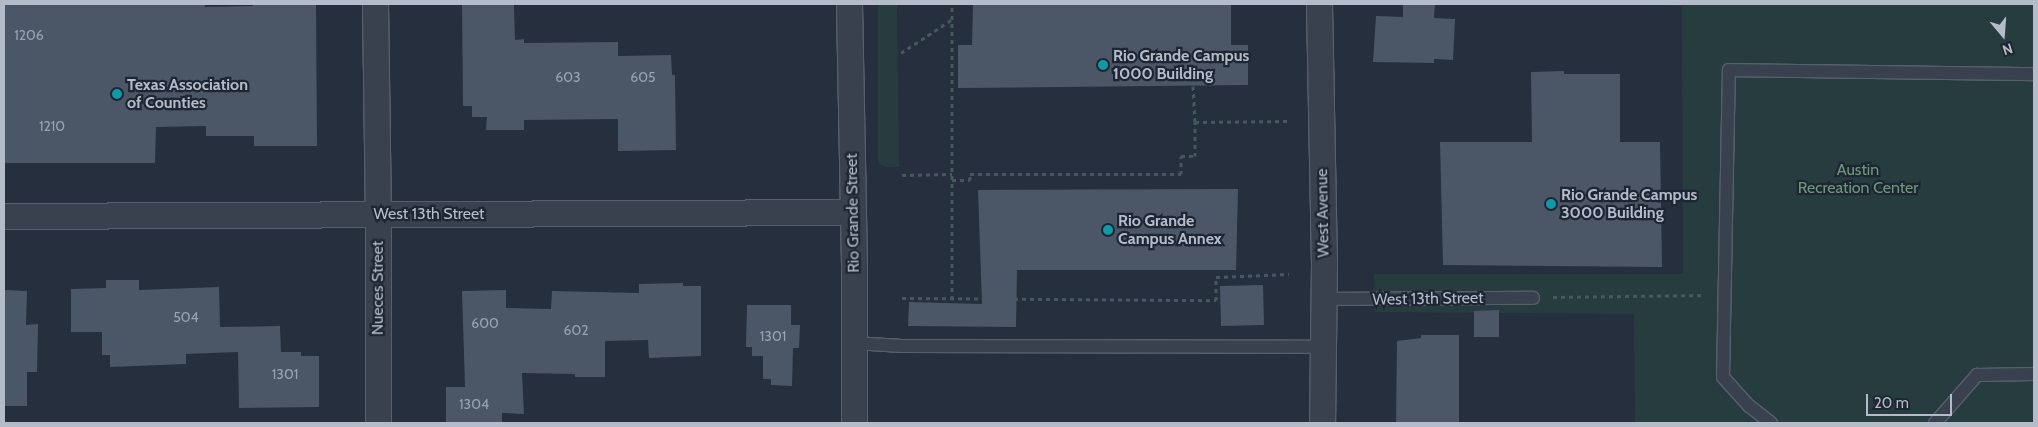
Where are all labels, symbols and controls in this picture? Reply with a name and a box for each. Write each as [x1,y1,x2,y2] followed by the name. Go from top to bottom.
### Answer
[1978,10,2028,60] north arrow
[14,27,44,43] house number: 1206
[2000,39,2015,59] text: N
[1113,46,1249,84] place label: Rio Grande Campus 1000 Building
[1097,59,1109,71] marker: Rio Grande Campus 1000 Building
[555,69,581,85] house number: 603
[630,69,656,85] house number: 605
[127,75,248,113] place label: Texas Association of Counties
[111,88,123,100] marker: Texas Association of Counties
[39,118,65,134] house number: 1210
[842,153,864,273] street label: Rio Grande Street
[1798,160,1918,198] park label: Austin Recreation Center
[1313,168,1333,258] street label: West Avenue
[1561,185,1697,223] place label: Rio Grande Campus 3000 Building
[1545,198,1557,210] marker: Rio Grande Campus 3000 Building
[374,204,484,224] street label: West 13th Street
[1118,211,1222,249] place label: Rio Grande Campus Annex
[1102,224,1114,236] marker: Rio Grande Campus Annex
[368,241,388,335] street label: Nueces Street
[1372,288,1484,310] street label: West 13th Street
[173,309,199,325] house number: 504
[471,315,499,331] house number: 600
[563,322,589,338] house number: 602
[760,328,786,344] house number: 1301
[272,366,298,382] house number: 1301
[1868,384,1954,416] scale bar
[1874,394,1909,412] text: 20 m
[459,396,489,412] house number: 1304

